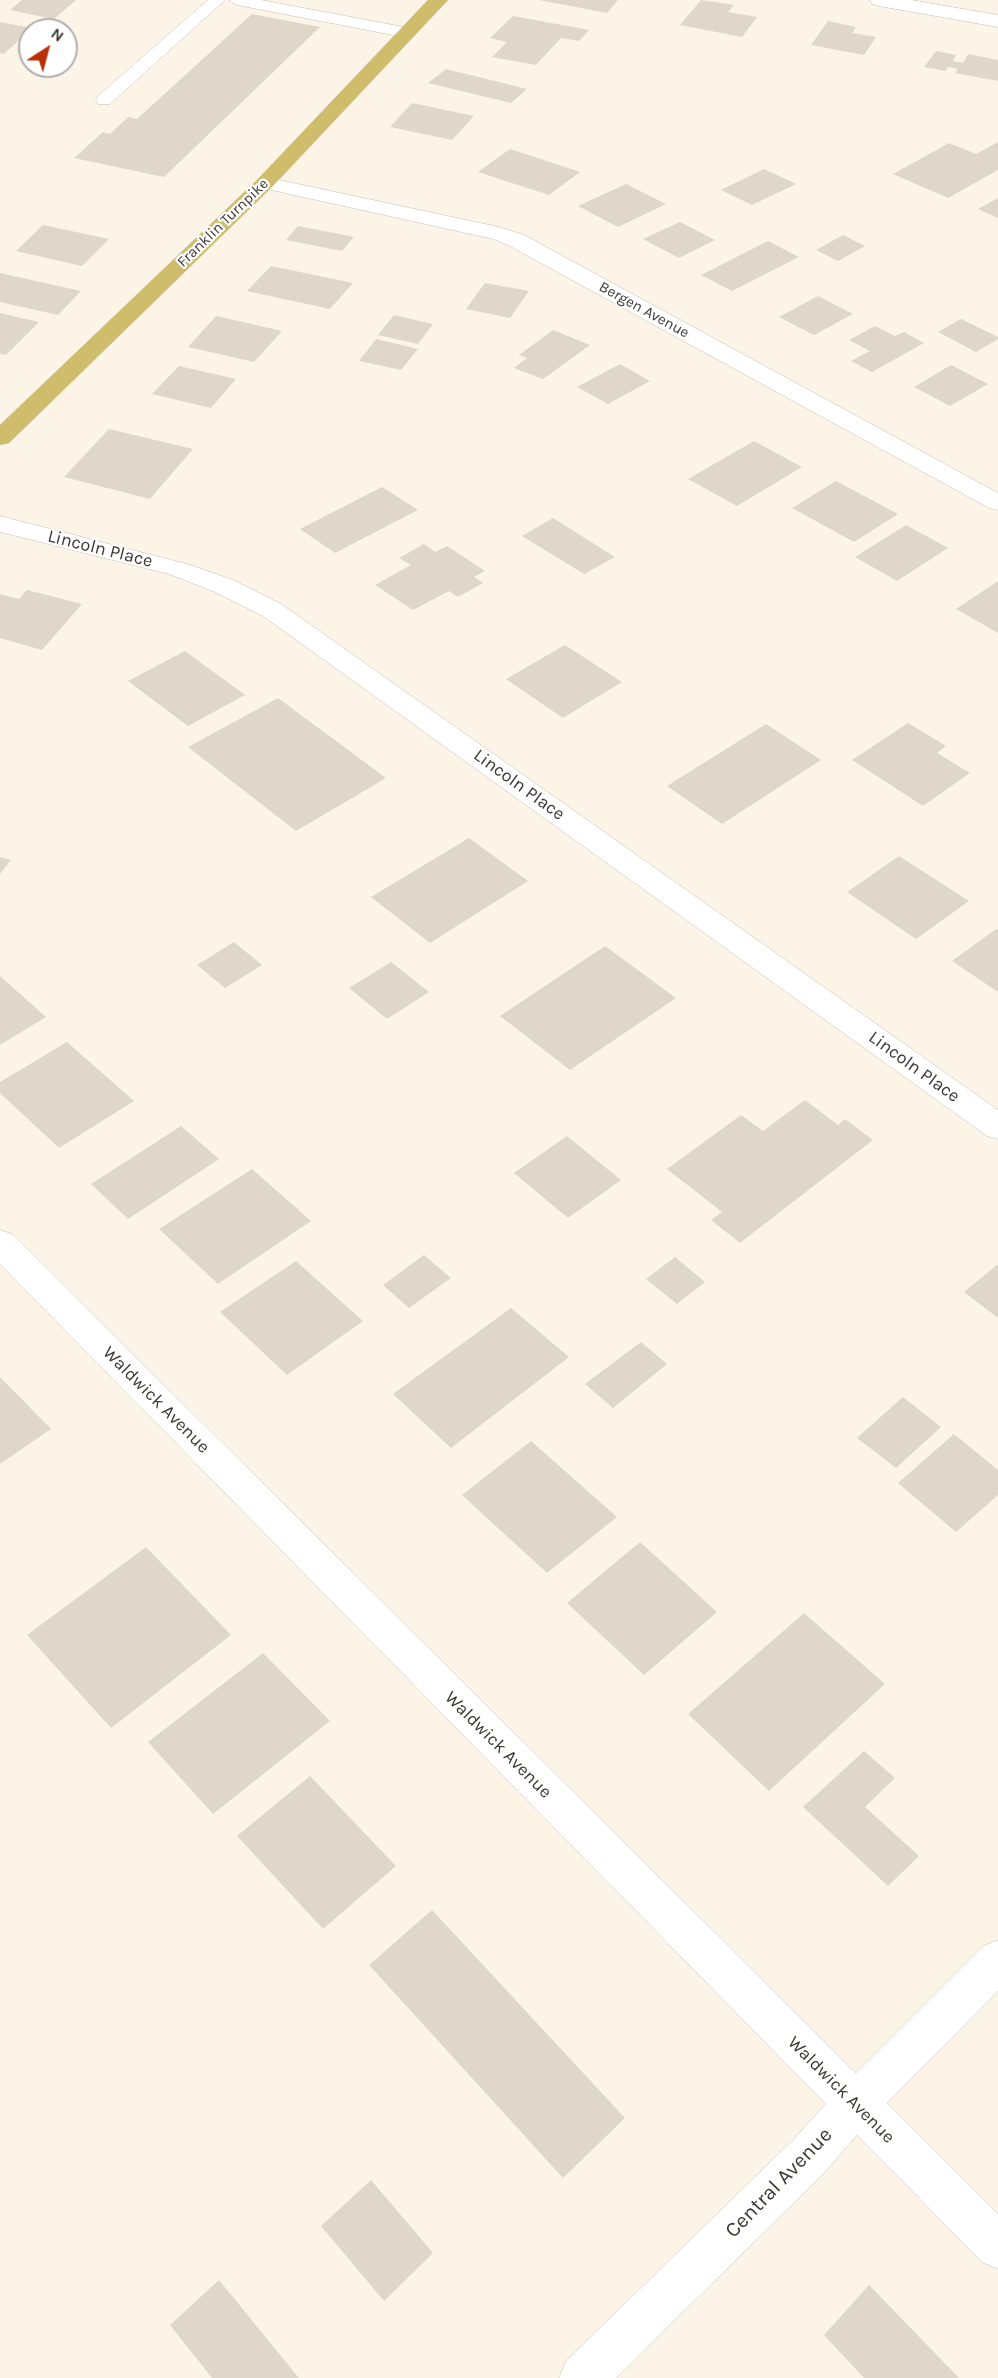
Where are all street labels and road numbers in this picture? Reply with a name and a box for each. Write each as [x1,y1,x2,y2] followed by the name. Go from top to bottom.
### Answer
[174,175,272,271] street label: Franklin Turnpike
[596,278,692,342] street label: Bergen Avenue
[45,526,155,572] street label: Lincoln Place
[469,745,569,825] street label: Lincoln Place
[864,1027,964,1107] street label: Lincoln Place
[98,1342,214,1458] street label: Waldwick Avenue
[440,1687,556,1803] street label: Waldwick Avenue
[783,2032,899,2148] street label: Waldwick Avenue
[720,2123,838,2243] street label: Central Avenue

